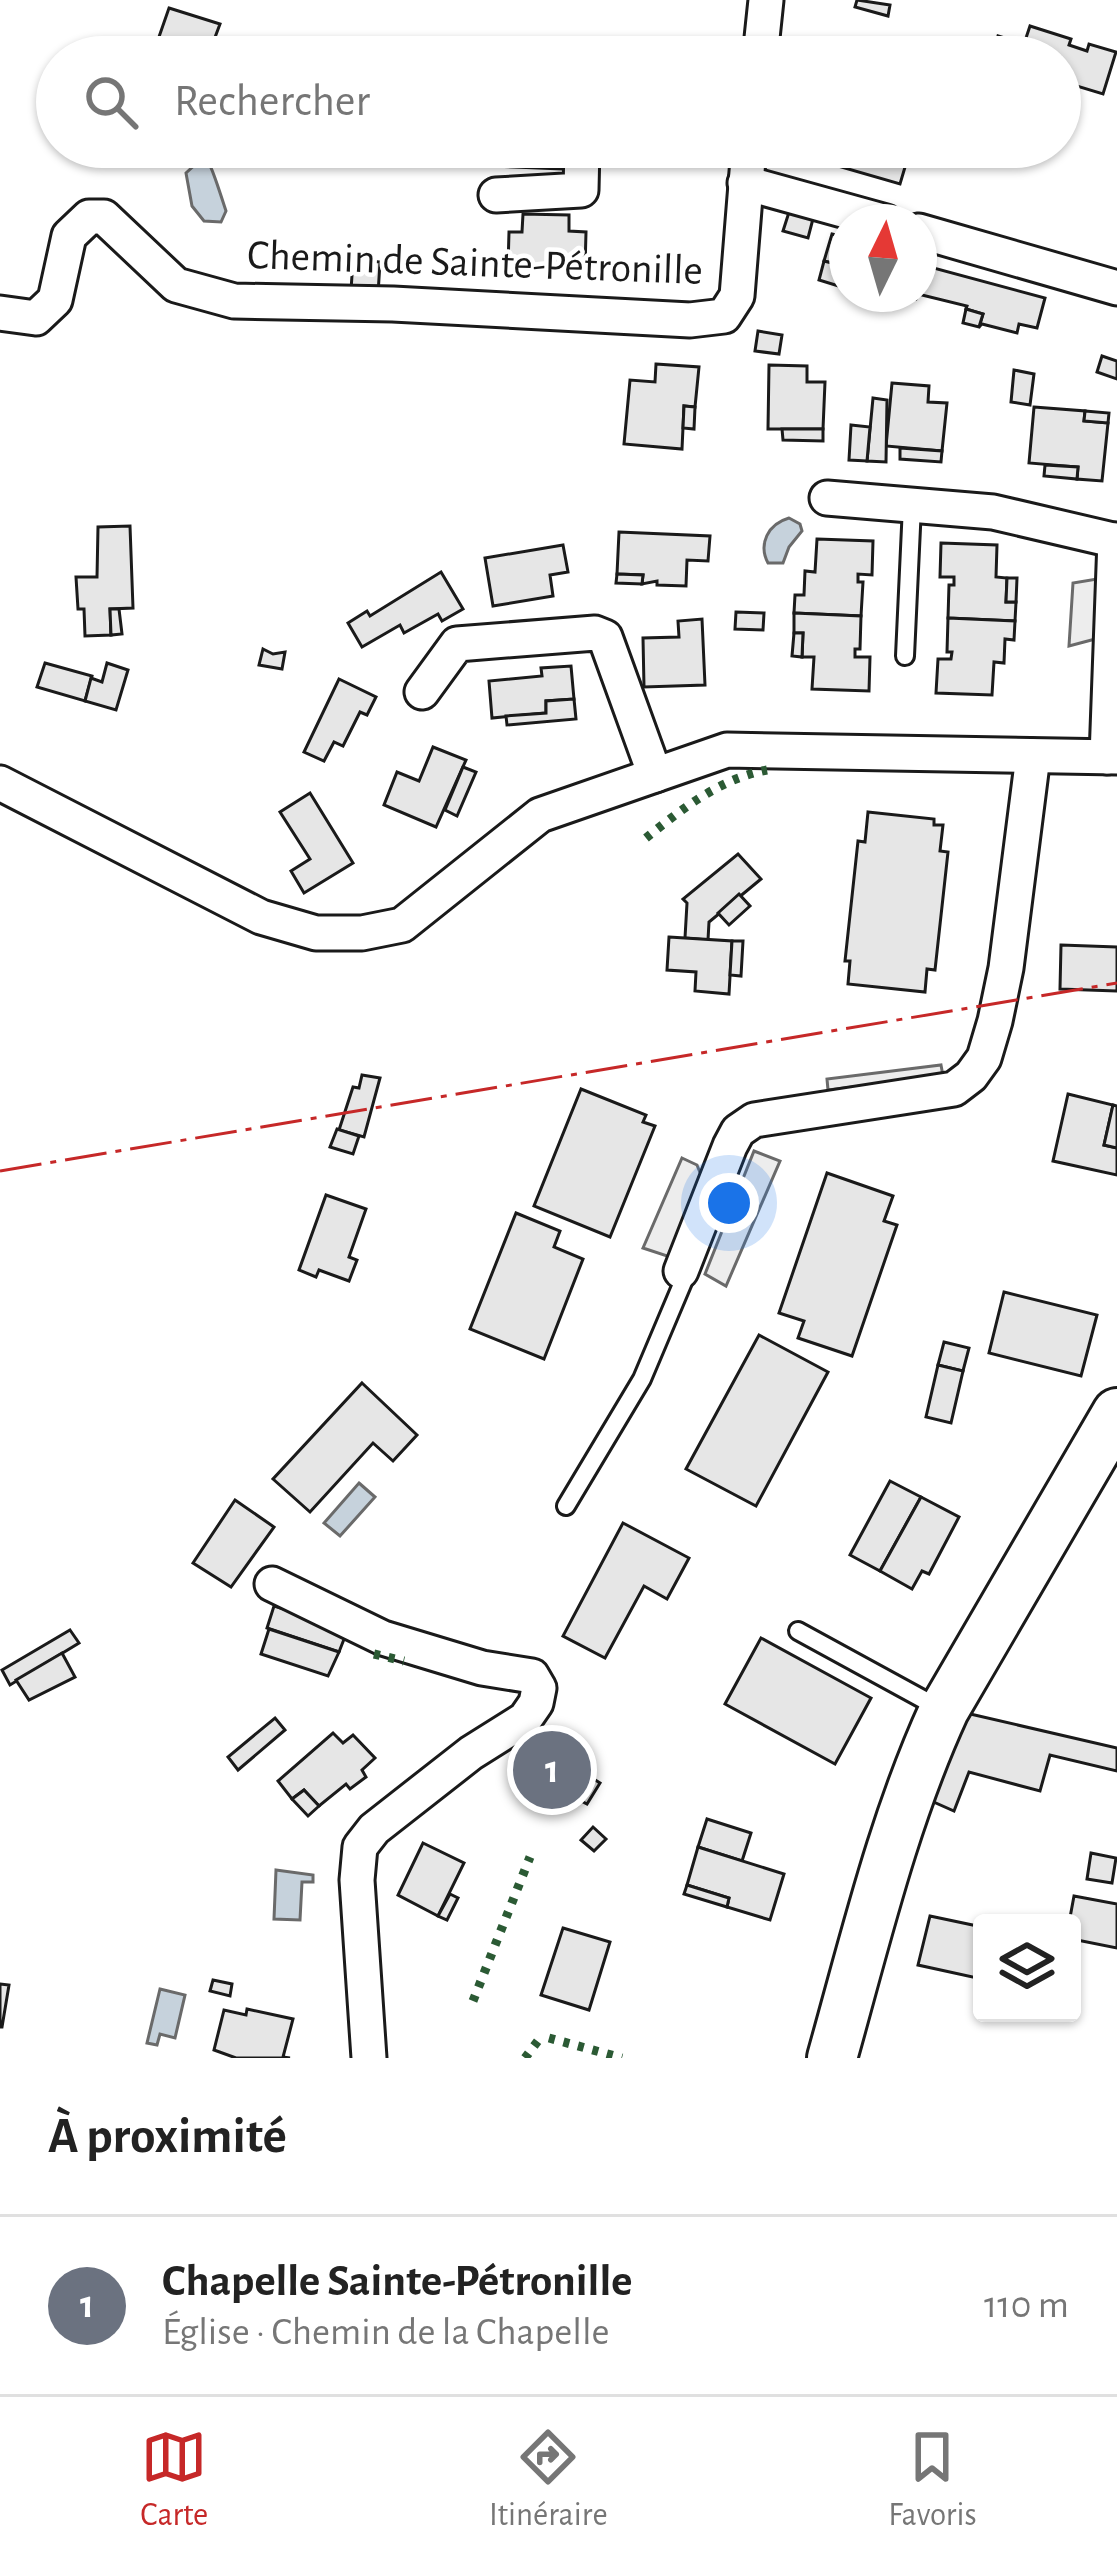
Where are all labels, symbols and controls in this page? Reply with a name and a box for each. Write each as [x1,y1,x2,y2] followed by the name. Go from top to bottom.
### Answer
[36,36,1081,168] search box
[78,69,144,135] icon: search
[174,79,370,124] text: Rechercher
[829,204,937,312] north arrow
[246,234,704,292] street label: Chemin de Sainte-Pétronille
[699,1173,759,1233] your location
[513,1725,591,1815] pin: 1
[973,1914,1081,2022] map controls
[973,1914,1081,2022] button: layers
[48,2111,287,2162] text: À proximité
[162,2259,633,2304] text: Chapelle Sainte-Pétronille
[80,2286,94,2325] text: 1
[984,2286,1069,2325] text: 110 m
[162,2313,610,2352] text: Église · Chemin de la Chapelle
[140,2424,208,2536] tab: Carte
[489,2424,608,2536] tab: Itinéraire
[888,2424,977,2536] tab: Favoris

